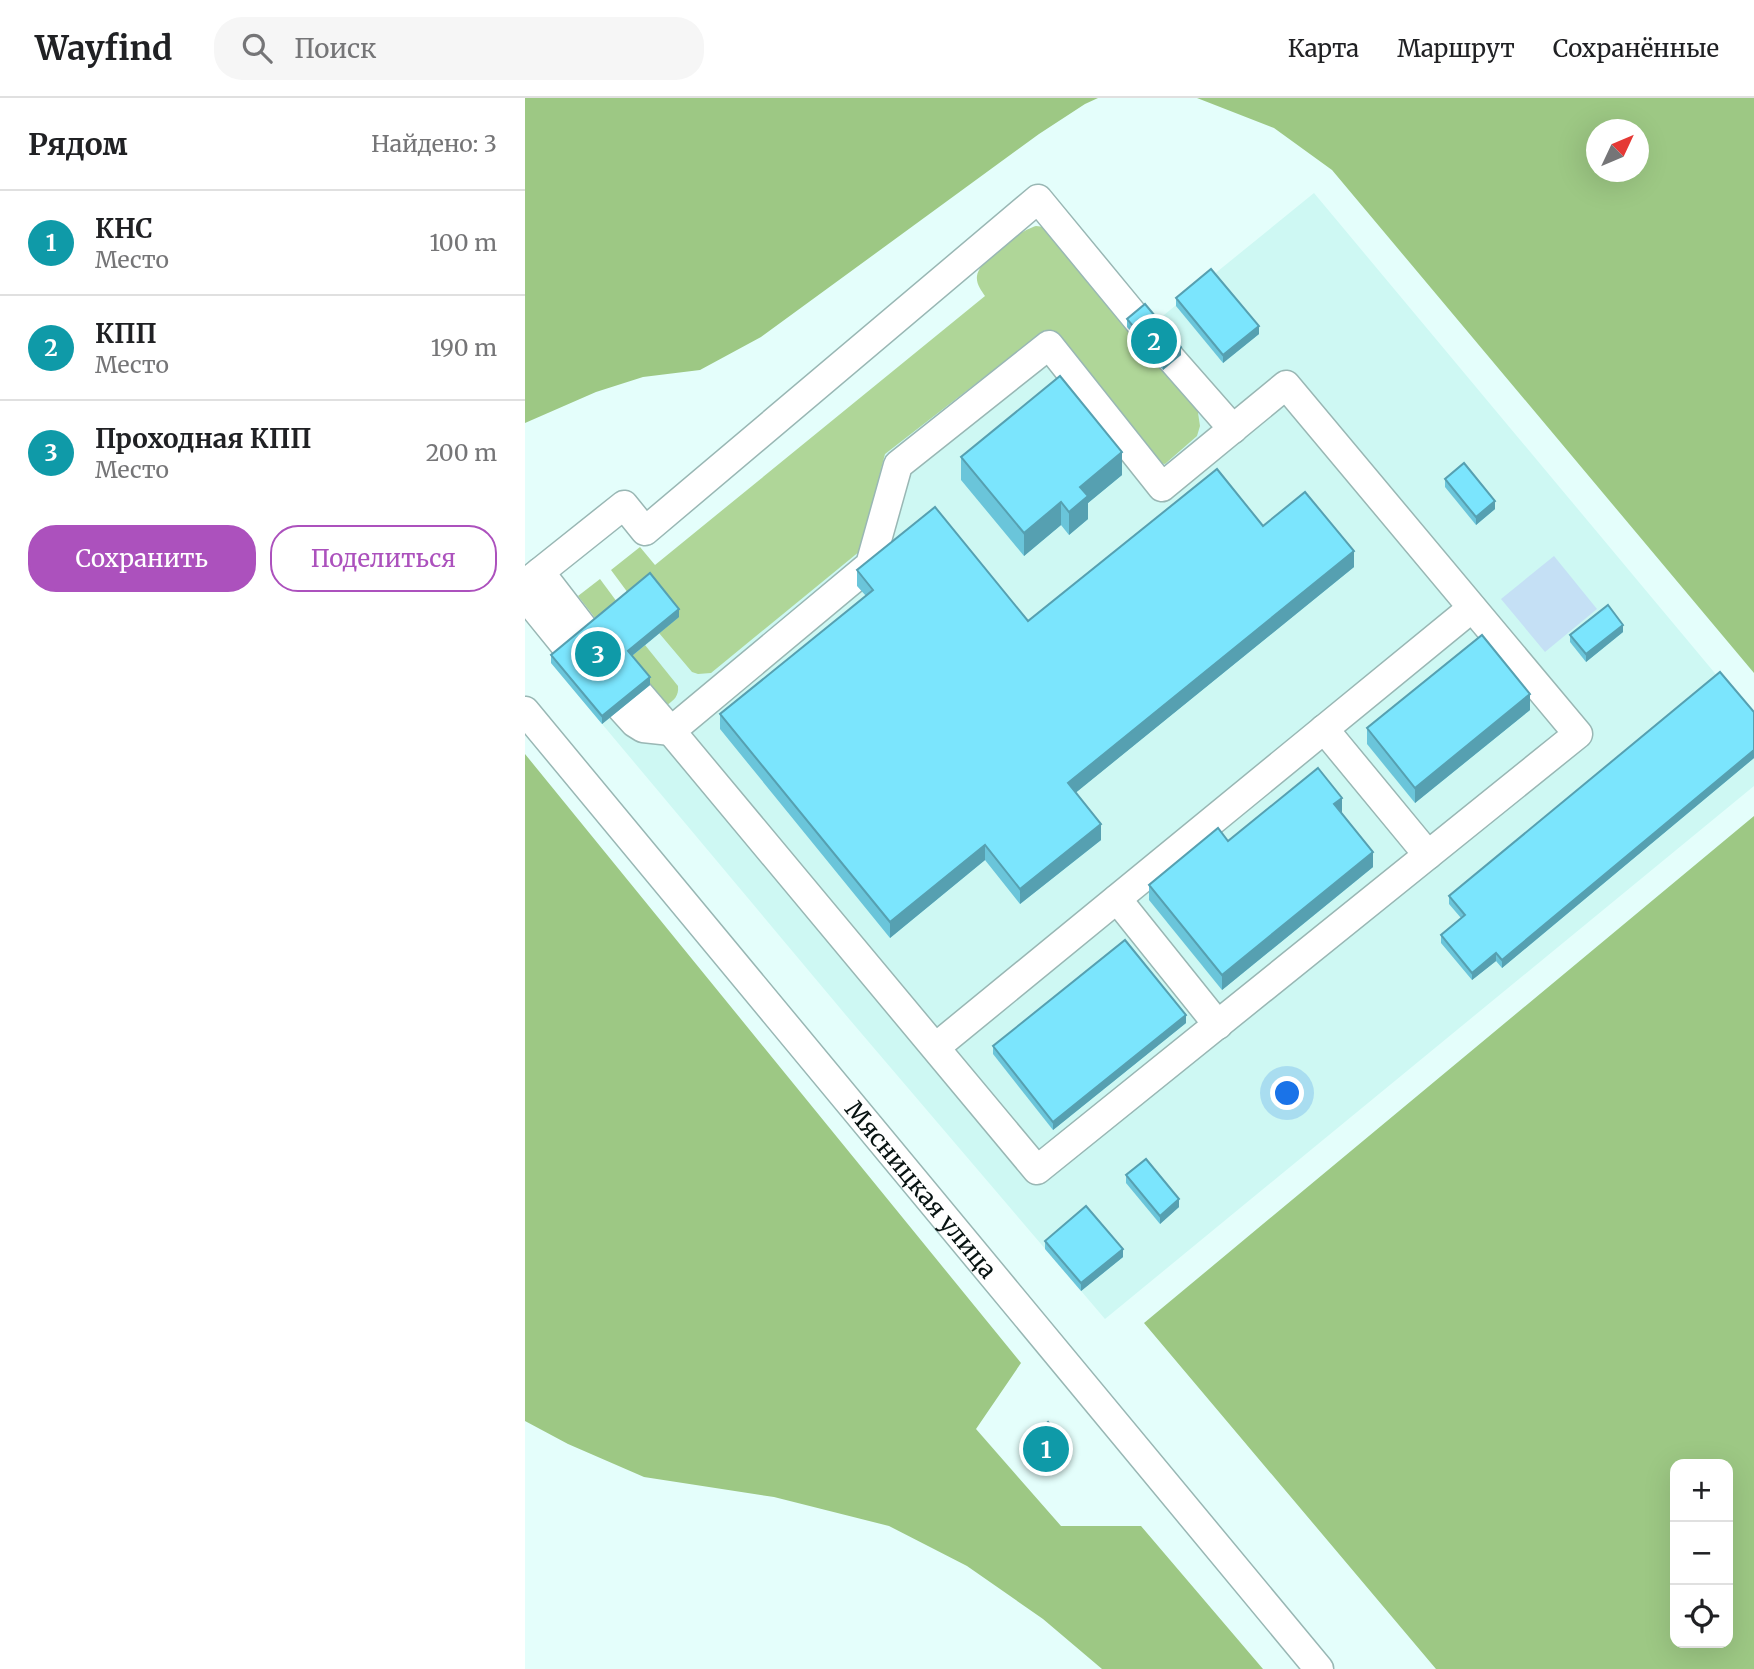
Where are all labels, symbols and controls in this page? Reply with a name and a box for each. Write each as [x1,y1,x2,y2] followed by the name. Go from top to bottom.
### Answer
[214,17,704,80] search box
[35,28,172,69] text: Wayfind
[238,29,276,67] icon: search
[294,32,377,65] text: Поиск
[1288,33,1359,64] text: Карта
[1397,33,1515,64] text: Маршрут
[1553,33,1719,64] text: Сохранённые
[1586,119,1649,182] north arrow
[28,125,128,163] text: Рядом
[371,129,497,158] text: Найдено: 3
[95,212,153,245] text: КНС
[46,228,56,257] text: 1
[429,228,497,257] text: 100 m
[95,245,169,274] text: Место
[1131,315,1177,367] pin: 2
[95,317,157,350] text: КПП
[44,333,58,362] text: 2
[431,333,497,362] text: 190 m
[95,350,169,379] text: Место
[95,422,312,455] text: Проходная КПП
[44,438,58,467] text: 3
[426,438,497,467] text: 200 m
[95,455,169,484] text: Место
[28,525,256,592] button: Сохранить
[270,525,497,592] button: Поделиться
[575,628,621,680] pin: 3
[1270,1076,1304,1110] your location
[839,1094,1004,1284] street label: Мясницкая улица
[1023,1423,1069,1475] pin: 1
[1670,1459,1733,1648] map controls
[1670,1459,1733,1522] button: +
[1670,1522,1733,1585] button: −
[1670,1585,1733,1648] button: locate

